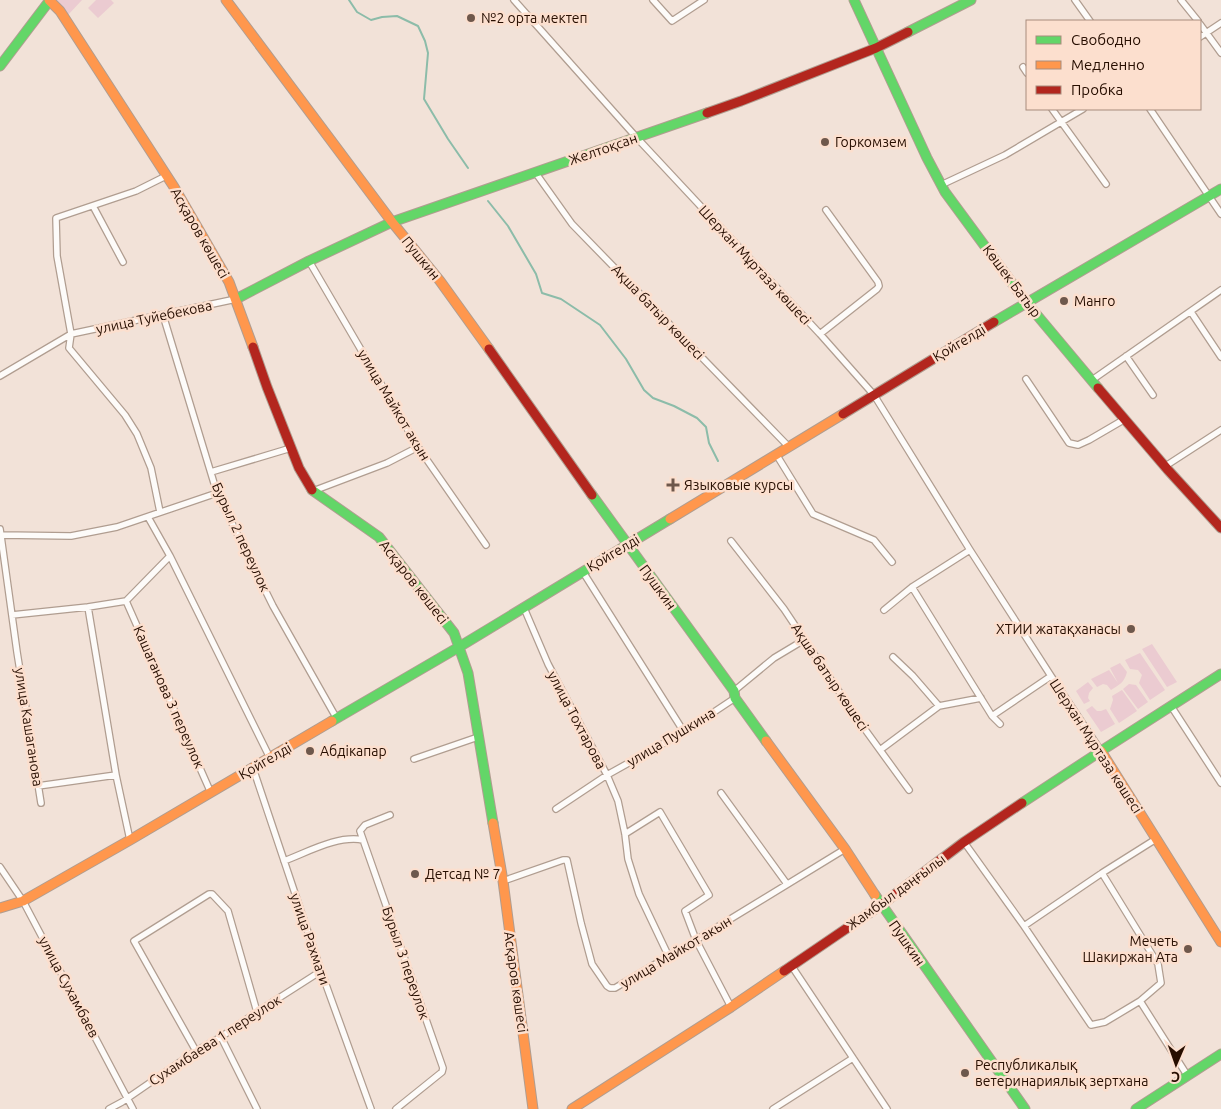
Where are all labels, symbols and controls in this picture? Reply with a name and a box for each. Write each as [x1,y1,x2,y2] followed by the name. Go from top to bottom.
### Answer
[481,10,588,26] place label: №2 орта мектеп
[465,12,477,24] marker: №2 орта мектеп
[1026,20,1201,110] legend
[1071,31,1141,48] text: Свободно
[1071,56,1145,73] text: Медленно
[1071,81,1123,98] text: Пробка
[567,130,639,168] street label: Желтоқсан
[835,134,907,150] place label: Горкомзем
[819,136,831,148] marker: Горкомзем
[168,185,232,281] street label: Асқаров көшесі
[696,202,814,328] street label: Шерхан Мұртаза көшесі
[399,233,443,283] street label: Пушкин
[980,242,1044,320] street label: Көшек Батыр
[609,261,707,363] street label: Ақша батыр көшесі
[1074,293,1115,309] place label: Манго
[1058,295,1070,307] marker: Манго
[95,297,213,337] street label: улица Туйебекова
[930,321,988,365] street label: Қойгелді
[355,347,433,463] street label: улица Майкот акын
[684,477,793,493] place label: Языковые курсы
[666,478,680,492] marker: Языковые курсы
[209,480,273,594] street label: Бурыл 2 переулок
[584,531,642,575] street label: Қойгелді
[376,537,452,627] street label: Асқаров көшесі
[636,561,680,613] street label: Пушкин
[788,620,872,734] street label: Ақша батыр көшесі
[996,621,1121,637] place label: ХТИИ жатақханасы
[130,623,208,771] street label: Кашаганова 3 переулок
[1125,623,1137,635] marker: ХТИИ жатақханасы
[12,667,46,787] street label: улица Кашаганова
[544,668,610,772] street label: улица Тохтарова
[1047,676,1145,816] street label: Шерхан Мұртаза көшесі
[624,704,718,770] street label: улица Пушкина
[236,739,294,783] street label: Қойгелді
[320,743,387,759] place label: Абдiкапар
[304,745,316,757] marker: Абдiкапар
[844,851,948,933] street label: Жамбыл даңғылы
[425,866,500,882] place label: Детсад № 7
[409,868,421,880] marker: Детсад № 7
[287,891,333,987] street label: улица Рахмати
[379,904,433,1022] street label: Бурыл 3 переулок
[618,913,734,991] street label: улица Майкот акын
[886,917,928,969] street label: Пушкин
[501,930,531,1034] street label: Асқаров көшесі
[1083,933,1178,965] place label: Мечеть Шакиржан Ата
[36,934,102,1040] street label: улица Сухамбаев
[1182,943,1194,955] marker: Мечеть Шакиржан Ата
[146,991,284,1089] street label: Сухамбаева 1 переулок
[1151,1039,1201,1089] north arrow
[975,1057,1148,1089] place label: Республикалық ветеринариялық зертхана
[959,1067,971,1079] marker: Республикалық ветеринариялық зертхана
[1171,1069,1180,1085] text: С

